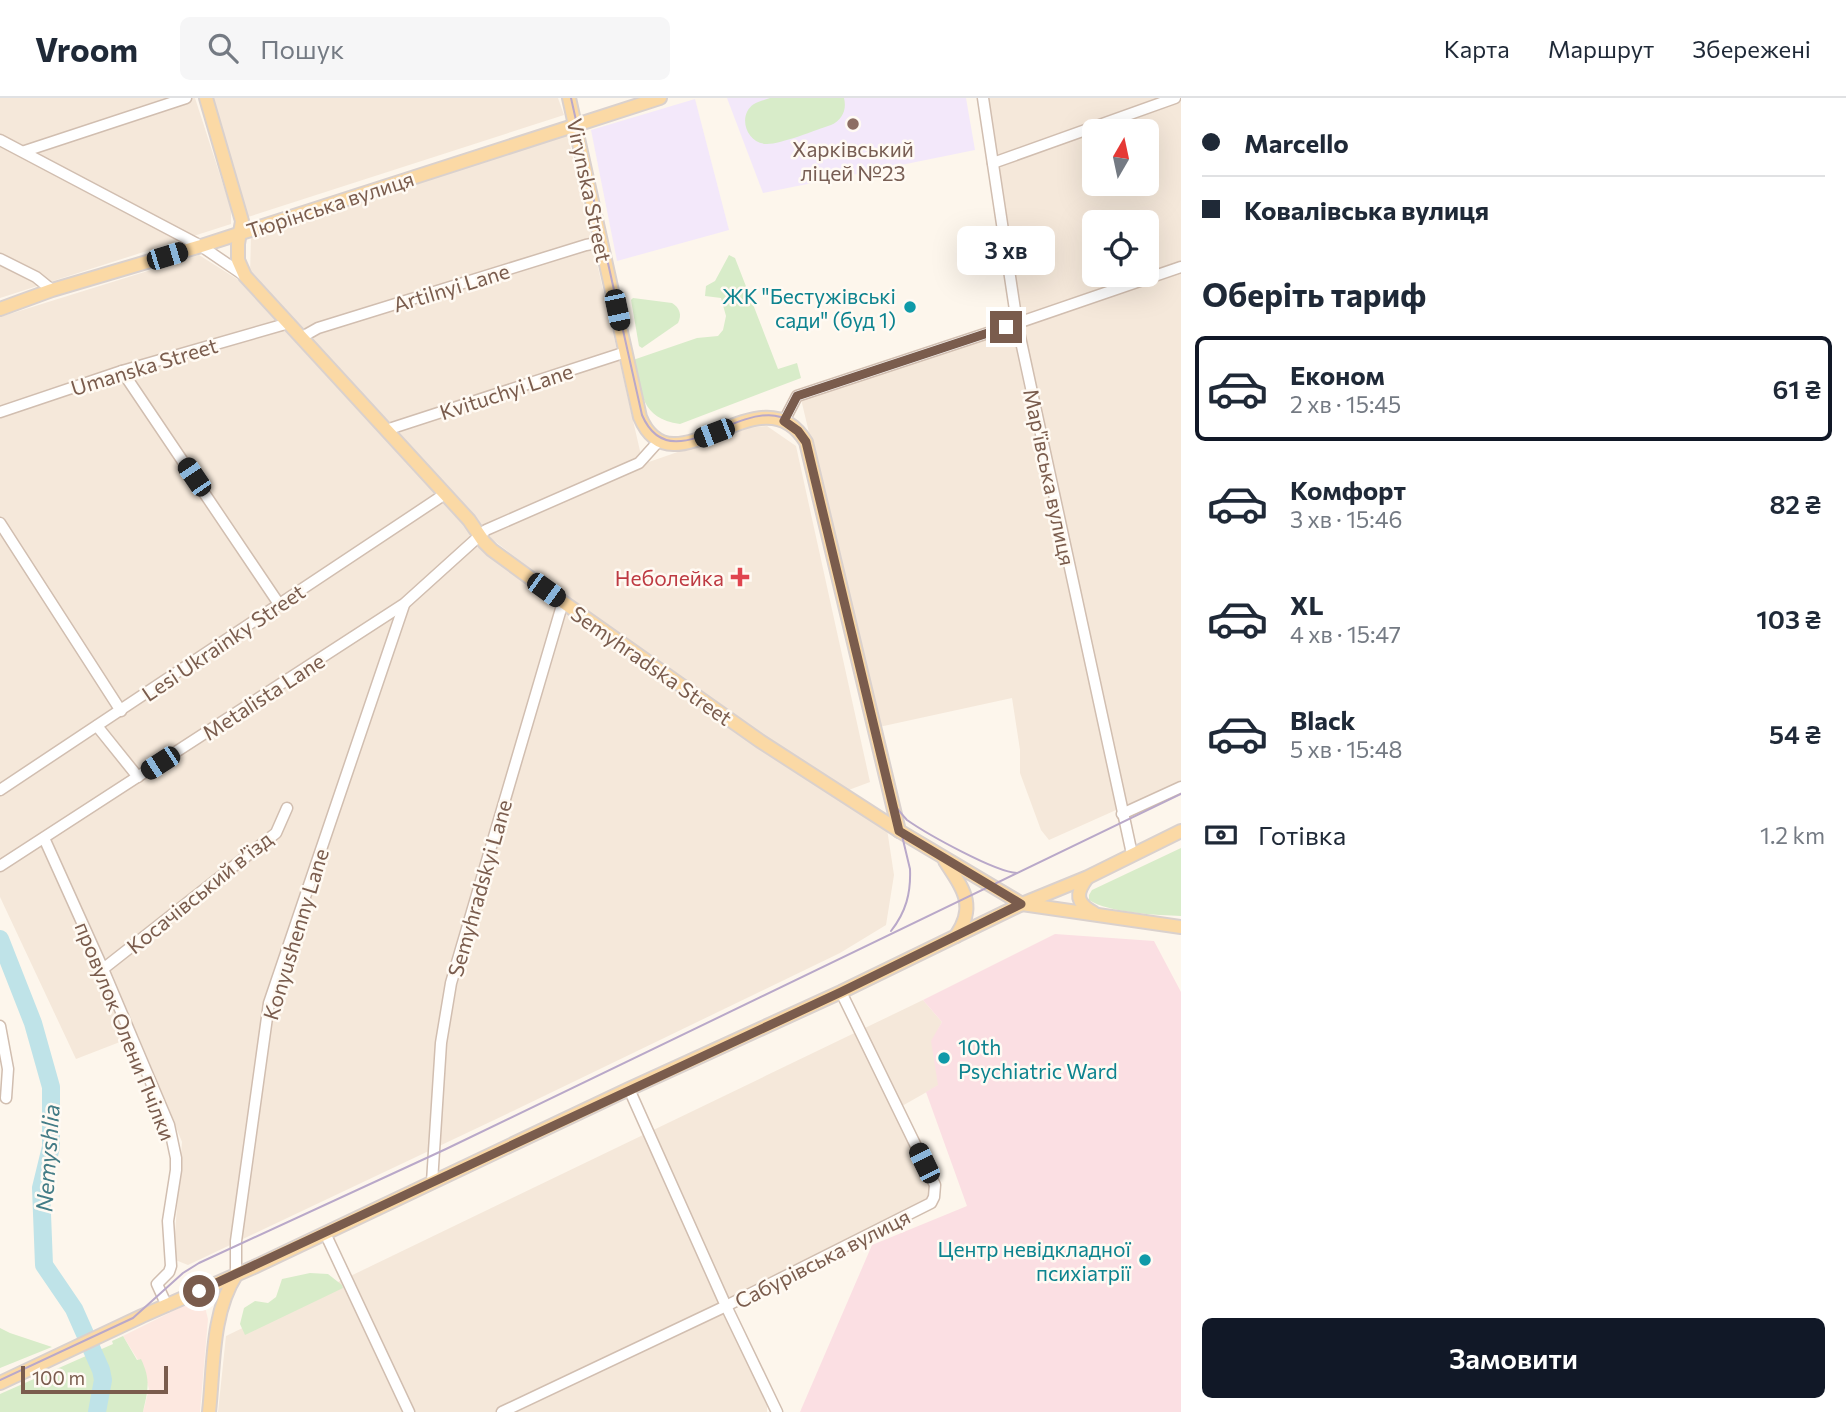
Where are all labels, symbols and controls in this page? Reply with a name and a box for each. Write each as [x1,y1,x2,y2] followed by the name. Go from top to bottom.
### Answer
[180,17,670,80] search box
[35,28,138,69] text: Vroom
[204,29,242,67] icon: search
[260,33,344,64] text: Пошук
[1444,34,1510,63] text: Карта
[1548,34,1654,63] text: Маршрут
[1692,34,1811,63] text: Збережені
[563,116,617,264] street label: Virynska Street
[845,116,861,132] marker: Харківський ліцей №23
[1082,119,1158,196] north arrow
[1082,119,1159,287] map controls
[1244,127,1349,158] text: Marcello
[792,136,914,185] place label: Харківський ліцей №23
[243,165,417,243] street label: Тюрінська вулиця
[1244,194,1489,225] text: Ковалівська вулиця
[1082,210,1159,287] button: locate
[957,226,1055,274] callout: 3 хв
[985,236,1027,264] text: 3 хв
[144,240,191,272] car
[390,257,512,317] street label: Artilnyi Lane
[1202,274,1426,314] text: Оберіть тариф
[722,283,896,332] place label: ЖК "Бестужівські сади" (буд 1)
[603,287,632,333] car
[902,299,918,315] marker: ЖК "Бестужівські сади" (буд 1)
[990,311,1022,343] route end
[68,332,220,400] street label: Umanska Street
[1206,357,1269,420] icon: car
[436,358,576,424] street label: Kvituchyi Lane
[1290,359,1385,390] text: Економ
[1772,373,1821,404] text: 61 ₴
[1019,386,1081,568] street label: Мар'ївська вулиця
[1290,390,1401,418] text: 2 хв · 15:45
[691,416,738,450] car
[174,454,215,500] car
[1206,472,1269,535] icon: car
[1290,474,1406,505] text: Комфорт
[1769,488,1821,519] text: 82 ₴
[1290,505,1402,533] text: 3 хв · 15:46
[615,565,724,590] place label: Неболейка
[730,567,750,587] marker: Неболейка
[523,569,570,611] car
[137,578,309,706] street label: Lesi Ukrainky Street
[1206,587,1269,650] icon: car
[1290,589,1324,620] text: XL
[567,600,737,730] street label: Semyhradska Street
[1756,603,1821,634] text: 103 ₴
[1290,620,1401,648] text: 4 хв · 15:47
[197,647,329,745] street label: Metalista Lane
[1206,702,1269,765] icon: car
[1290,704,1356,735] text: Black
[1769,718,1821,749] text: 54 ₴
[1290,735,1403,763] text: 5 хв · 15:48
[137,743,184,783] car
[442,797,516,979] street label: Semyhradskyi Lane
[1202,816,1240,854] icon: cash
[1258,819,1346,850] text: Готівка
[1760,821,1825,849] text: 1.2 km
[121,826,277,958] street label: Косачівський в’їзд
[257,845,333,1023] street label: Konyushenny Lane
[71,918,181,1144] street label: провулок Олени Пчілки
[958,1034,1118,1083] place label: 10th Psychiatric Ward
[936,1050,952,1066] marker: 10th Psychiatric Ward
[29,1103,65,1213] water label: Nemyshlia
[906,1140,943,1186] car
[730,1203,914,1313] street label: Сабурівська вулиця
[937,1236,1132,1285] place label: Центр невідкладної психіатрії
[1137,1252,1153,1268] marker: Центр невідкладної психіатрії
[183,1275,215,1307] route start
[1202,1318,1825,1398] button: Замовити
[21,1363,168,1395] scale bar
[32,1366,85,1389] text: 100 m

